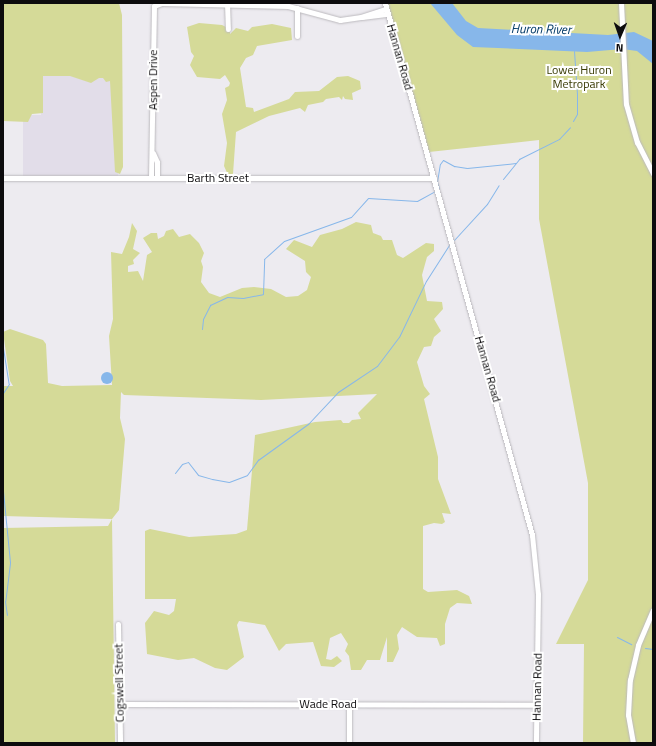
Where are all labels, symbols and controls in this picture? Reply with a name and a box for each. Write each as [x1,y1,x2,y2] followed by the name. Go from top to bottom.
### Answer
[600,16,640,56] north arrow
[511,21,571,37] water label: Huron River
[384,22,416,92] street label: Hannan Road
[615,40,624,56] text: N
[146,50,160,110] street label: Aspen Drive
[546,63,612,91] park label: Lower Huron Metropark
[187,171,249,185] street label: Barth Street
[472,334,504,404] street label: Hannan Road
[111,644,127,722] street label: Cogswell Street
[529,653,545,721] street label: Hannan Road
[299,697,357,711] street label: Wade Road

